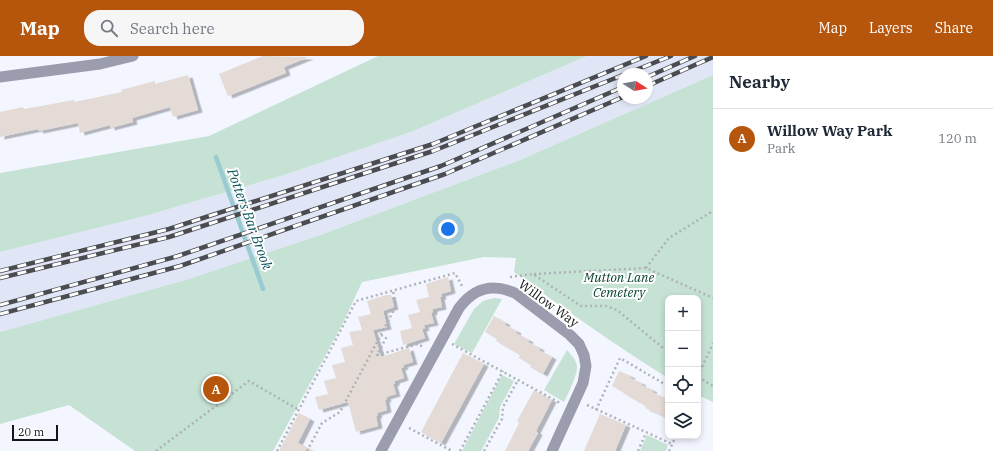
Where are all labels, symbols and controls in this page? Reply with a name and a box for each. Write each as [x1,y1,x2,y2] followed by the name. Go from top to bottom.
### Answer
[84,10,364,46] search box
[20,16,60,40] text: Map
[98,17,120,39] icon: search
[130,19,214,38] text: Search here
[819,19,847,37] text: Map
[869,19,913,37] text: Layers
[935,19,973,37] text: Share
[617,68,653,104] north arrow
[729,71,790,93] text: Nearby
[767,121,892,140] text: Willow Way Park
[737,130,747,147] text: A
[938,130,977,147] text: 120 m
[767,140,795,157] text: Park
[223,165,277,273] water label: Potters Bar Brook
[438,219,458,239] your location
[583,269,654,301] park label: Mutton Lane Cemetery
[515,276,582,331] street label: Willow Way
[665,295,701,439] map controls
[665,295,701,331] button: +
[665,331,701,367] button: −
[665,367,701,403] button: locate
[203,374,229,404] pin: A
[665,403,701,439] button: layers
[12,423,58,442] scale bar
[18,425,44,439] text: 20 m

